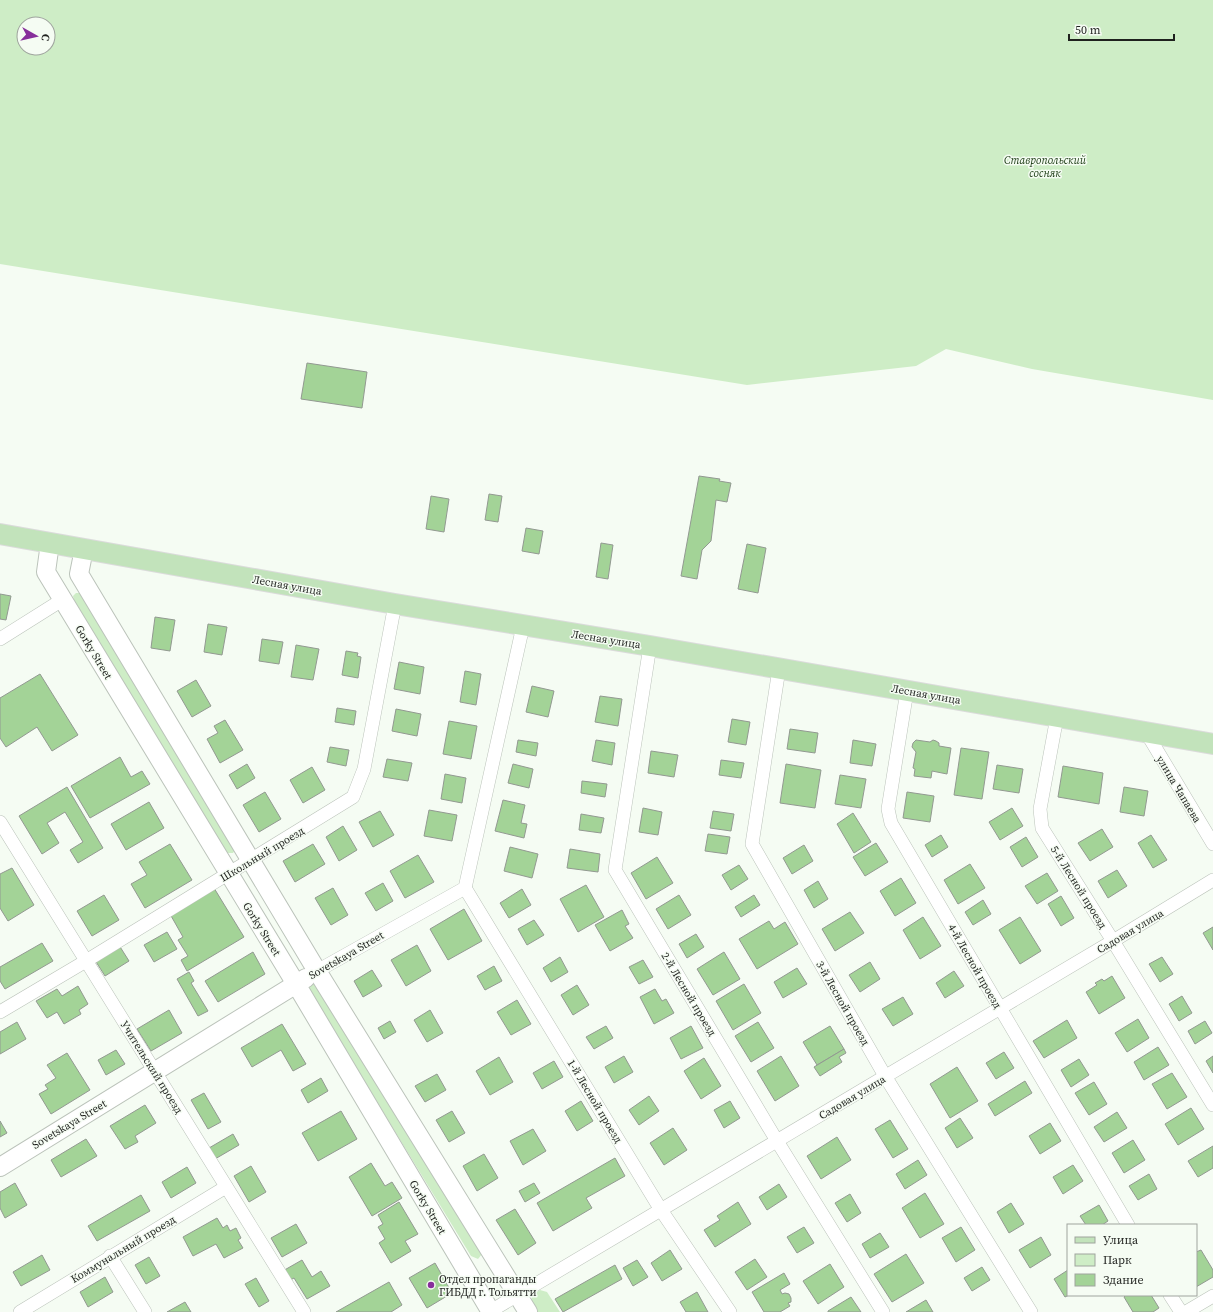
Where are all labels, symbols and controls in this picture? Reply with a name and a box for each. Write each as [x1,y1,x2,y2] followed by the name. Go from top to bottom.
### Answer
[16,16,56,56] north arrow
[1069,16,1174,42] scale bar
[1075,22,1101,38] text: 50 m
[37,33,53,42] text: С
[1004,153,1087,181] park label: Ставропольский сосняк
[251,572,323,599] street label: Лесная улица
[72,622,116,683] street label: Gorky Street
[570,627,642,652] street label: Лесная улица
[890,681,962,708] street label: Лесная улица
[1153,753,1205,826] street label: улица Чапаева
[217,823,307,886] street label: Школьный проезд
[1047,843,1110,932] street label: 5-й Лесной проезд
[239,900,284,959] street label: Gorky Street
[1094,905,1167,957] street label: Садовая улица
[944,921,1005,1011] street label: 4-й Лесной проезд
[306,928,387,983] street label: Sovetskaya Street
[658,950,720,1039] street label: 2-й Лесной проезд
[812,958,873,1048] street label: 3-й Лесной проезд
[117,1018,186,1117] street label: Учительский проезд
[564,1057,626,1146] street label: 1-й Лесной проезд
[816,1071,889,1123] street label: Садовая улица
[29,1096,110,1153] street label: Sovetskaya Street
[406,1177,450,1238] street label: Gorky Street
[68,1212,178,1287] street label: Коммунальный проезд
[1067,1224,1197,1296] legend
[1103,1232,1139,1248] text: Улица
[1103,1252,1132,1268] text: Парк
[439,1272,537,1300] place label: Отдел пропаганды ГИБДД г. Тольятти
[1103,1272,1144,1288] text: Здание
[426,1280,436,1290] marker: Отдел пропаганды ГИБДД г. Тольятти

